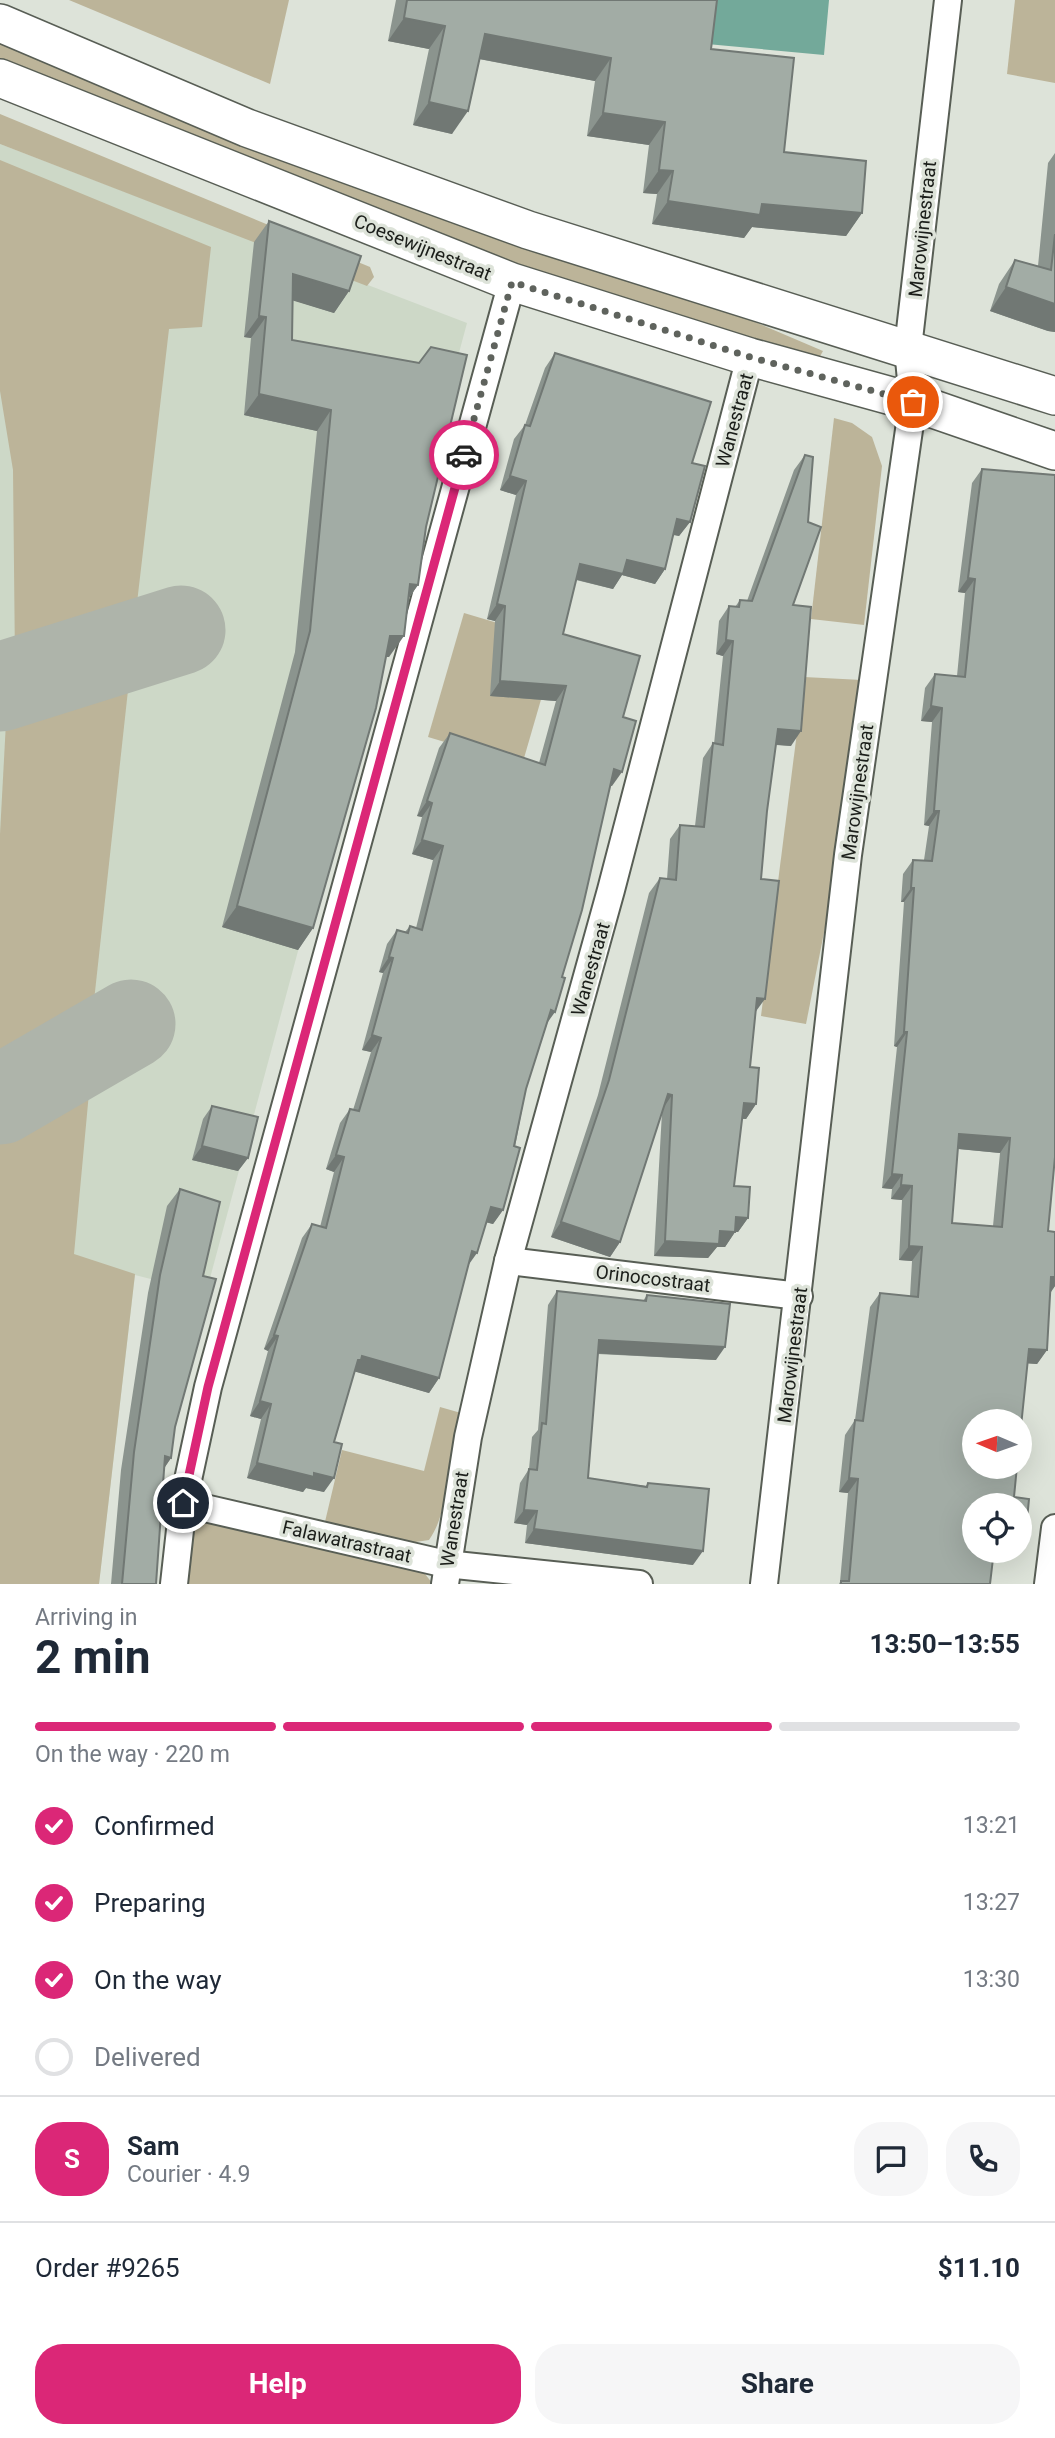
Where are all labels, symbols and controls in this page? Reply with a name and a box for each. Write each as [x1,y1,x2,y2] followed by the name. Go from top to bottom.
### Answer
[904,160,941,298] street label: Marowijnestraat
[351,209,495,286] street label: Coesewijnestraat
[711,371,758,470] street label: Wanestraat
[883,372,943,432] pin
[894,383,932,421] icon: bag
[429,420,499,490] courier
[445,436,483,474] icon: car
[837,723,878,862] street label: Marowijnestraat
[566,920,615,1019] street label: Wanestraat
[594,1260,712,1297] street label: Orinocostraat
[773,1286,812,1424] street label: Marowijnestraat
[962,1409,1032,1479] north arrow
[962,1409,1032,1563] map controls
[436,1470,473,1569] street label: Wanestraat
[153,1473,213,1533] pin
[164,1484,202,1522] icon: home
[962,1493,1032,1563] button: locate
[280,1515,414,1568] street label: Falawatrastraat
[35,1604,138,1631] text: Arriving in
[870,1629,1020,1659] text: 13:50–13:55
[35,1630,151,1684] text: 2 min
[35,1741,230,1768] text: On the way · 220 m
[35,1807,73,1845] icon: check
[94,1811,215,1841] text: Confirmed
[963,1812,1020,1839] text: 13:21
[35,1884,73,1922] icon: check
[94,1888,206,1918] text: Preparing
[963,1889,1020,1916] text: 13:27
[35,1961,73,1999] icon: check
[94,1965,222,1995] text: On the way
[963,1966,1020,1993] text: 13:30
[94,2042,201,2072] text: Delivered
[854,2122,928,2196] button: chat
[946,2122,1020,2196] button: phone
[127,2131,179,2161] text: Sam
[64,2144,80,2174] text: S
[127,2161,250,2188] text: Courier · 4.9
[35,2253,180,2283] text: Order #9265
[938,2253,1020,2283] text: $11.10
[35,2344,521,2424] button: Help
[535,2344,1020,2424] button: Share

